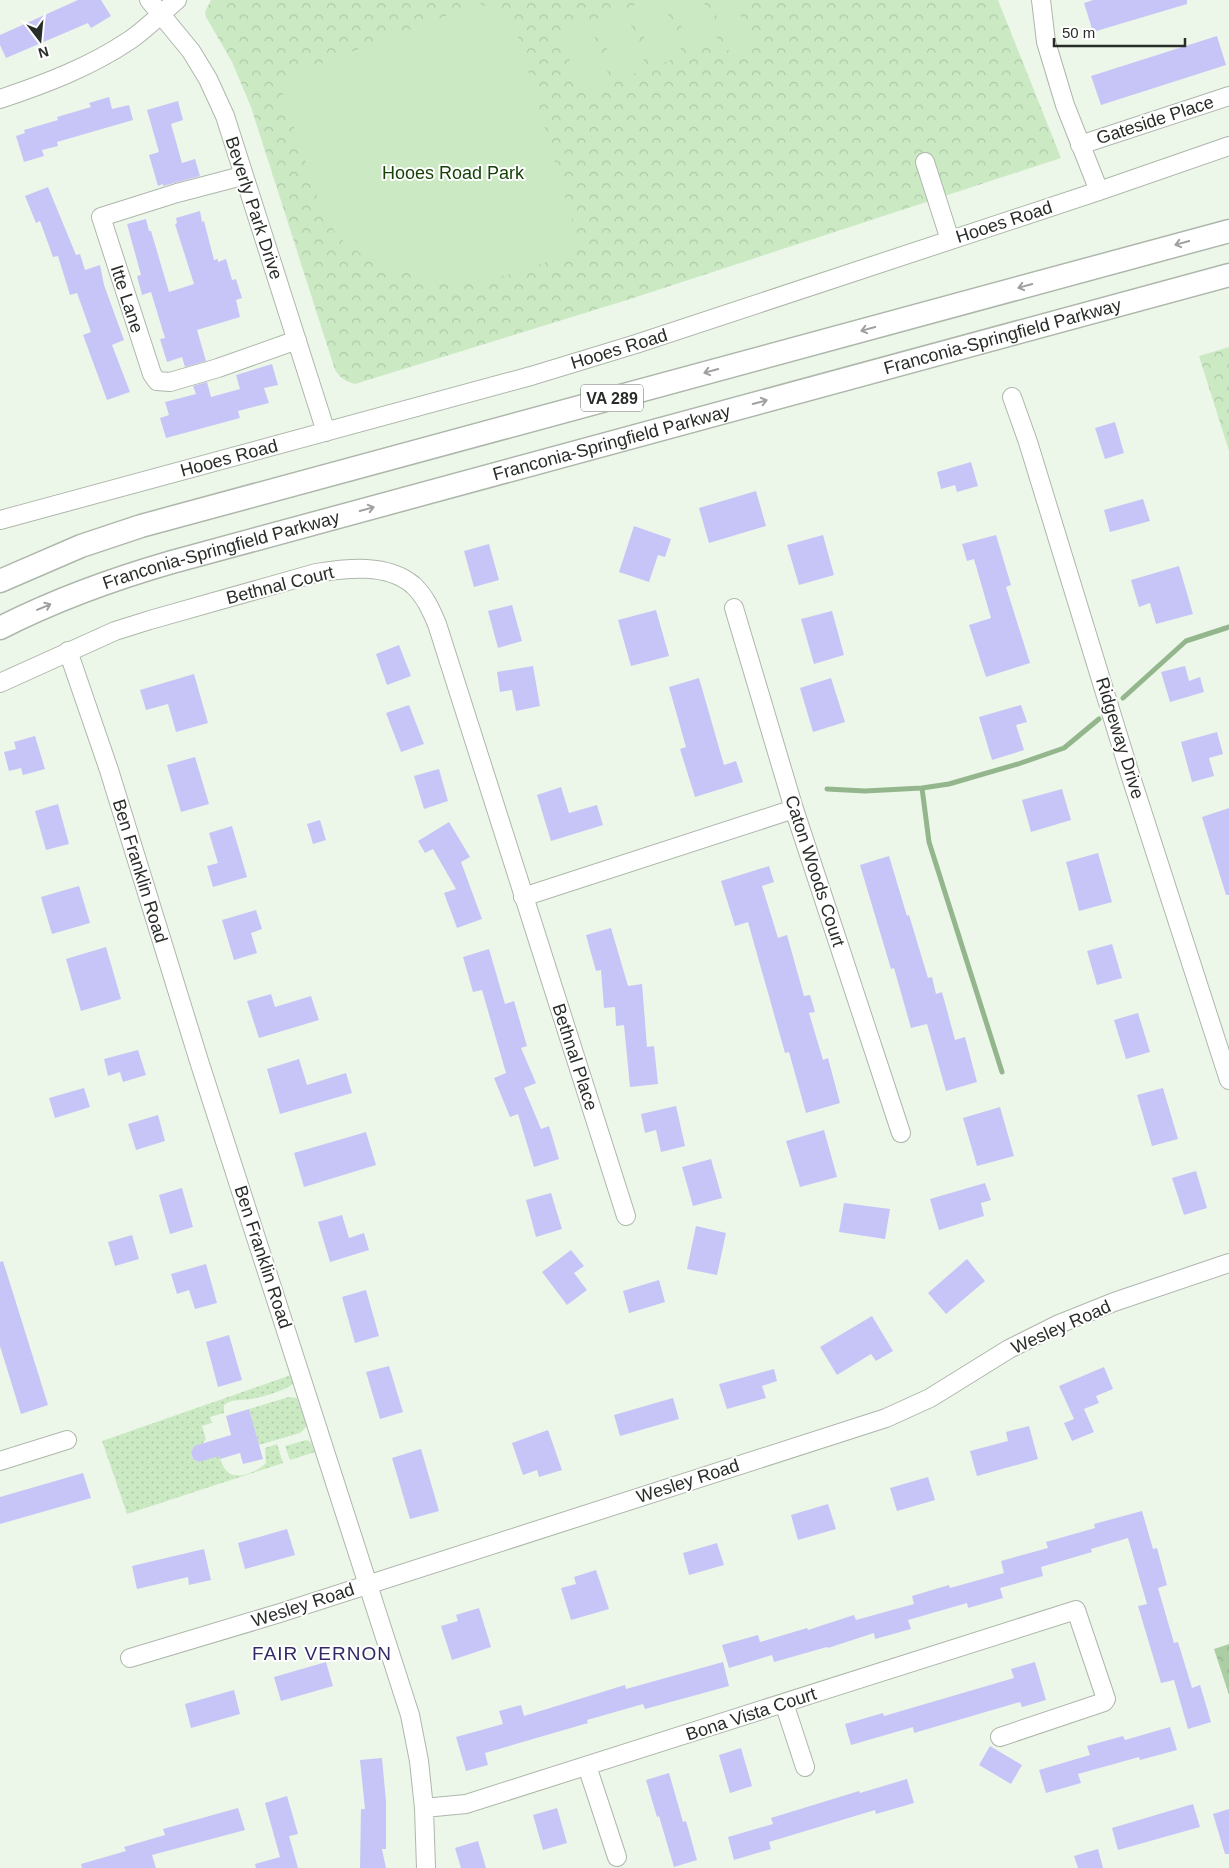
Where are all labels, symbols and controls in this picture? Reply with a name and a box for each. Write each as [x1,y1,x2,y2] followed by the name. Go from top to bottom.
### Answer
[15,15,65,65] north arrow
[1054,15,1185,47] scale bar
[1062,24,1095,41] text: 50 m
[37,43,51,62] text: N
[1094,92,1216,148] street label: Gateside Place
[221,134,287,282] street label: Beverly Park Drive
[382,163,525,183] park label: Hooes Road Park
[953,197,1055,247] street label: Hooes Road
[1174,239,1190,249] one-way arrow
[107,263,147,335] street label: Itte Lane
[1018,282,1034,291] one-way arrow
[881,295,1123,378] street label: Franconia-Springfield Parkway
[861,324,877,334] one-way arrow
[568,325,670,373] street label: Hooes Road
[704,367,720,376] one-way arrow
[581,384,643,412] road number: VA 289
[751,397,767,406] one-way arrow
[491,401,733,484] street label: Franconia-Springfield Parkway
[178,435,280,481] street label: Hooes Road
[358,504,374,513] one-way arrow
[100,507,342,593] street label: Franconia-Springfield Parkway
[224,562,336,608] street label: Bethnal Court
[36,602,51,611] one-way arrow
[1092,675,1148,801] street label: Ridgeway Drive
[781,793,849,949] street label: Caton Woods Court
[109,797,171,945] street label: Ben Franklin Road
[548,1001,602,1113] street label: Bethnal Place
[230,1183,296,1331] street label: Ben Franklin Road
[1008,1296,1114,1358] street label: Wesley Road
[634,1455,742,1507] street label: Wesley Road
[249,1579,357,1631] street label: Wesley Road
[252,1643,392,1664] district label: FAIR VERNON
[683,1684,819,1744] street label: Bona Vista Court

